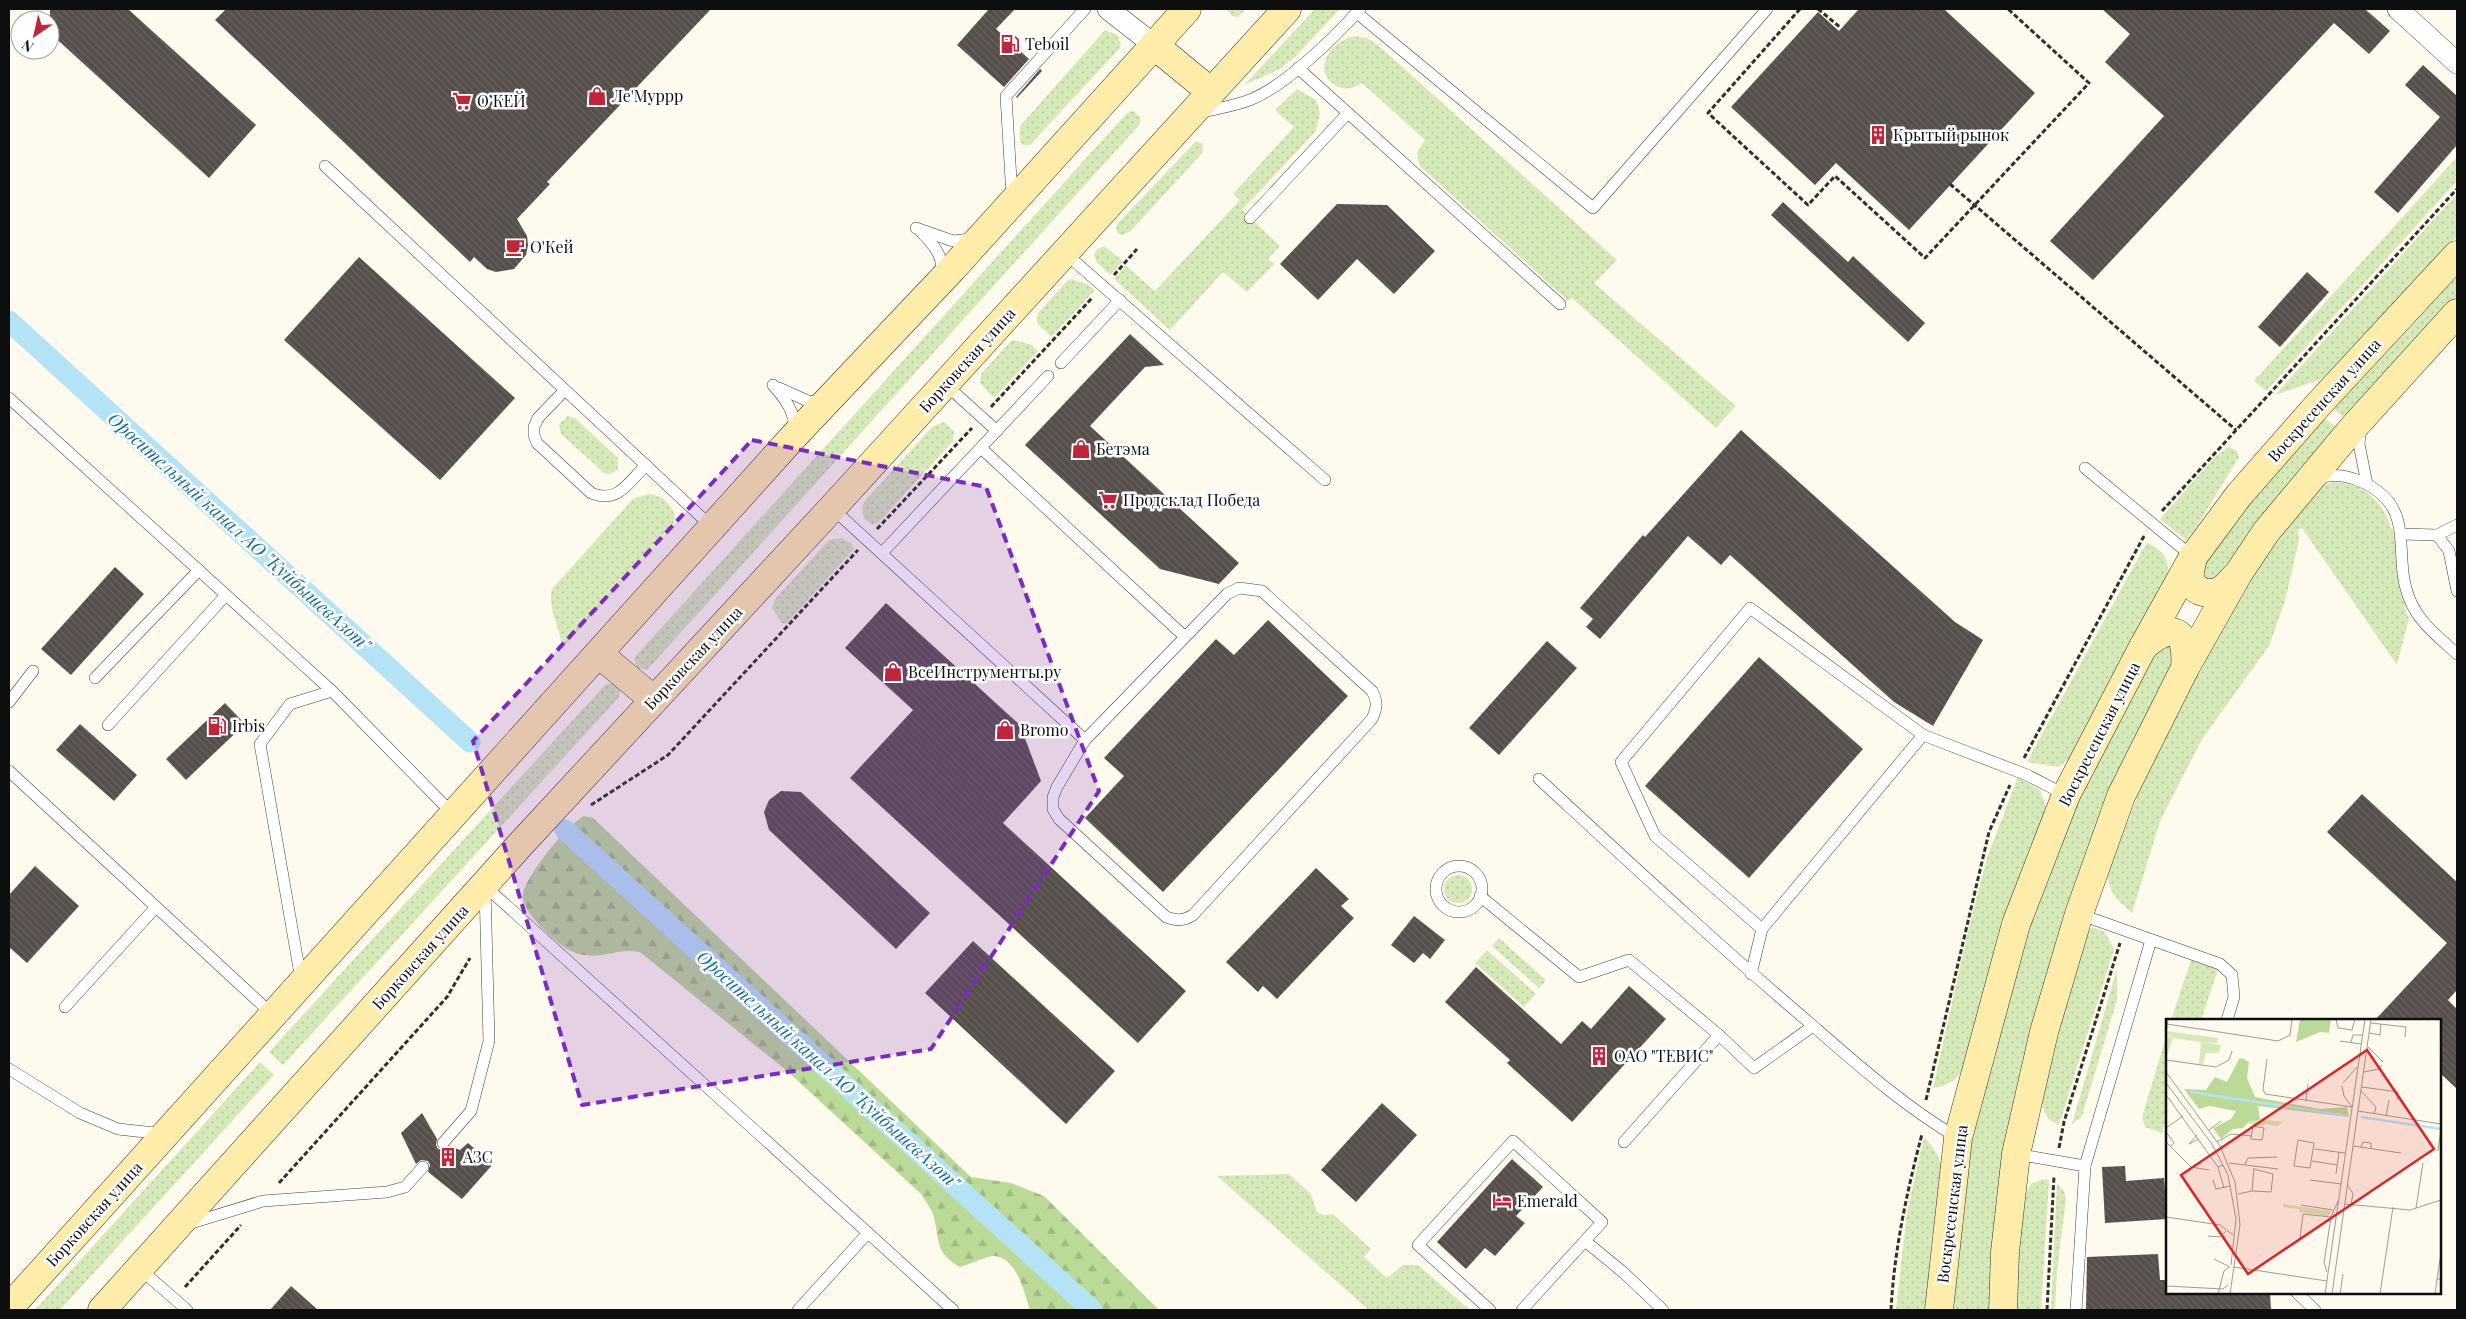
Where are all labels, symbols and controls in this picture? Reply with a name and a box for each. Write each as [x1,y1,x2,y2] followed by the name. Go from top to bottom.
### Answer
[10,10,60,60] north arrow
[999,33,1021,55] fuel station icon: Teboil
[1025,33,1070,54] place label: Teboil
[18,35,37,57] text: N
[586,85,608,107] shop icon: Ле'Муррр
[611,85,683,106] place label: Ле'Муррр
[451,90,473,112] supermarket icon: О’КЕЙ
[477,90,526,111] place label: О’КЕЙ
[1867,124,1889,146] building icon: Крытый рынок
[1893,124,2009,145] place label: Крытый рынок
[504,236,526,258] cafe icon: О'Кей
[530,236,574,257] place label: О'Кей
[914,303,1020,417] street label: Борковская улица
[2262,333,2385,466] street label: Воскресенская улица
[103,407,377,657] water label: Оросительный канал АО "КуйбышевАзот"
[1070,438,1092,460] shop icon: Бетэма
[1096,438,1150,459] place label: Бетэма
[1097,489,1119,511] supermarket icon: Продсклад Победа
[1123,489,1260,510] place label: Продсклад Победа
[639,601,746,714] street label: Борковская улица
[2053,658,2144,810] street label: Воскресенская улица
[882,661,904,683] shop icon: ВсеИнструменты.ру
[908,661,1061,682] place label: ВсеИнструменты.ру
[206,715,228,737] fuel station icon: Irbis
[232,715,265,736] place label: Irbis
[994,719,1016,741] shop icon: Bromo
[1020,719,1069,740] place label: Bromo
[367,900,473,1014] street label: Борковская улица
[692,945,966,1195] water label: Оросительный канал АО "КуйбышевАзот"
[2166,1019,2441,1294] inset map
[1588,1045,1610,1067] building icon: ОАО "ТЕВИС"
[1614,1045,1713,1066] place label: ОАО "ТЕВИС"
[1931,1124,1972,1284] street label: Воскресенская улица
[437,1146,459,1168] building icon: АЗС
[462,1146,493,1167] place label: АЗС
[41,1157,147,1271] street label: Борковская улица
[1491,1190,1513,1212] hotel icon: Emerald
[1517,1190,1578,1211] place label: Emerald

